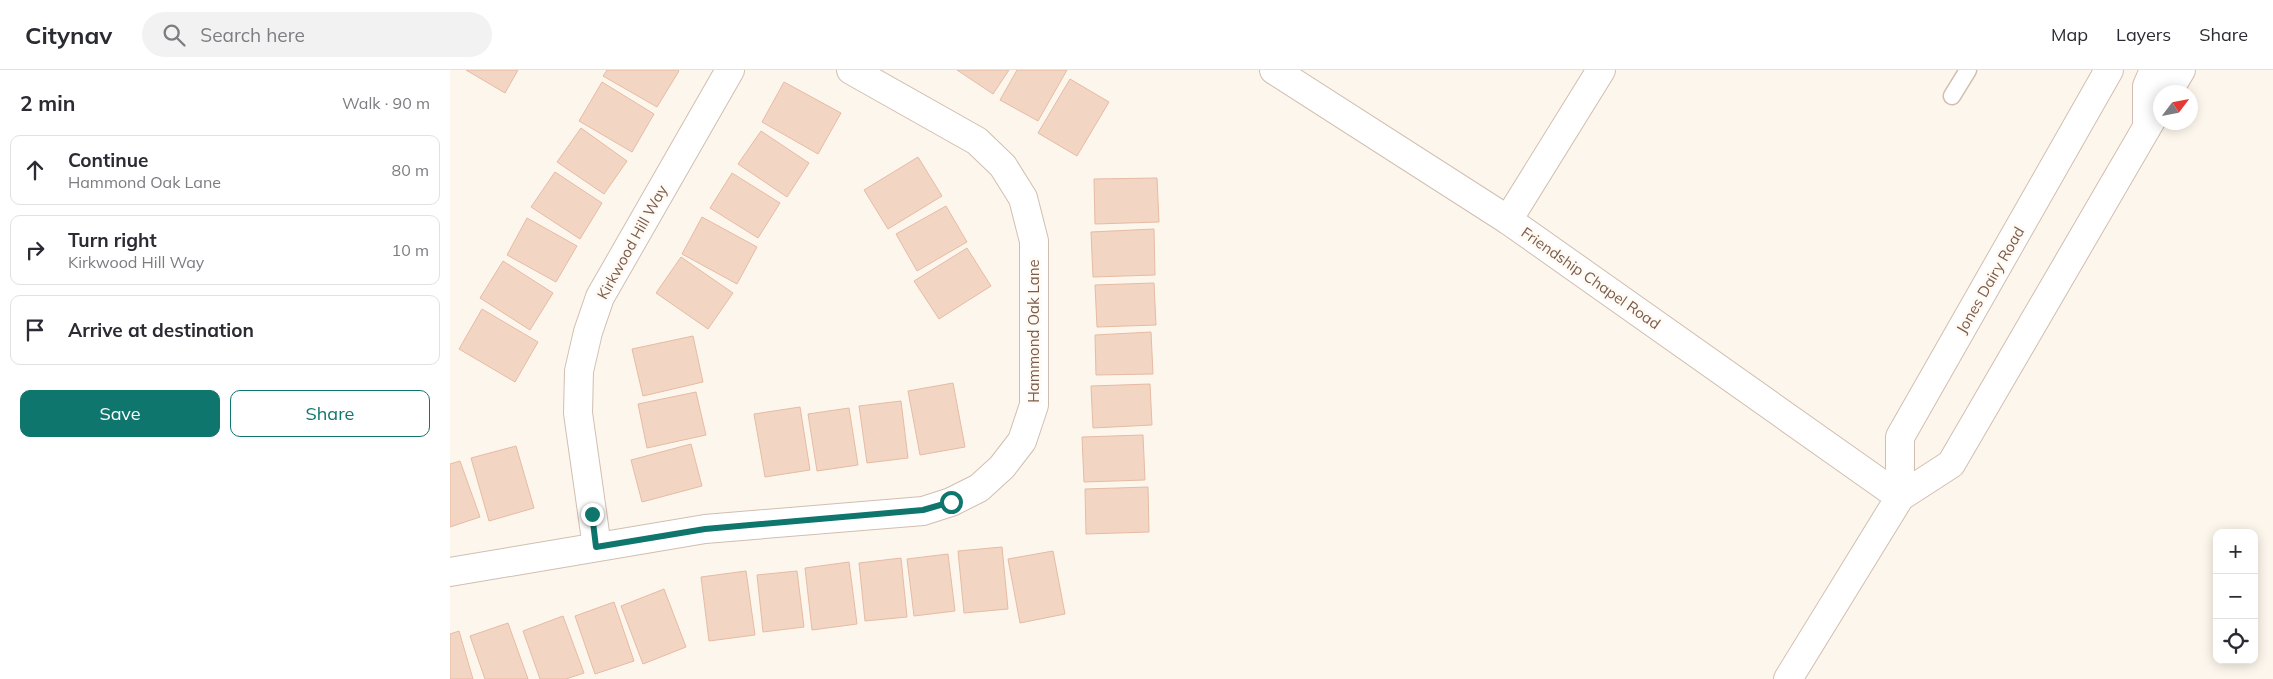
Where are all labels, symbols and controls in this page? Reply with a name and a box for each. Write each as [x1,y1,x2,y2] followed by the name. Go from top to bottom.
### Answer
[142,12,492,57] search box
[25,20,112,50] text: Citynav
[160,21,188,49] icon: search
[200,23,305,47] text: Search here
[2051,23,2088,46] text: Map
[2116,23,2171,46] text: Layers
[2199,23,2248,46] text: Share
[2153,85,2198,130] north arrow
[20,90,75,116] text: 2 min
[342,93,430,113] text: Walk · 90 m
[68,148,148,172] text: Continue
[21,156,49,184] icon: ahead
[392,160,429,180] text: 80 m
[68,172,221,192] text: Hammond Oak Lane
[593,181,671,302] street label: Kirkwood Hill Way
[1518,223,1664,333] street label: Friendship Chapel Road
[1952,223,2028,337] street label: Jones Dairy Road
[68,228,157,252] text: Turn right
[21,236,49,264] icon: right
[392,240,429,260] text: 10 m
[68,252,204,272] text: Kirkwood Hill Way
[1024,259,1043,403] street label: Hammond Oak Lane
[21,316,49,344] icon: arrive
[68,318,254,342] text: Arrive at destination
[20,390,220,437] button: Save
[230,390,430,437] button: Share
[940,491,963,514] route start
[581,503,604,526] route end
[2213,529,2258,664] map controls
[2213,529,2258,574] button: +
[2213,574,2258,619] button: −
[2213,619,2258,664] button: locate

